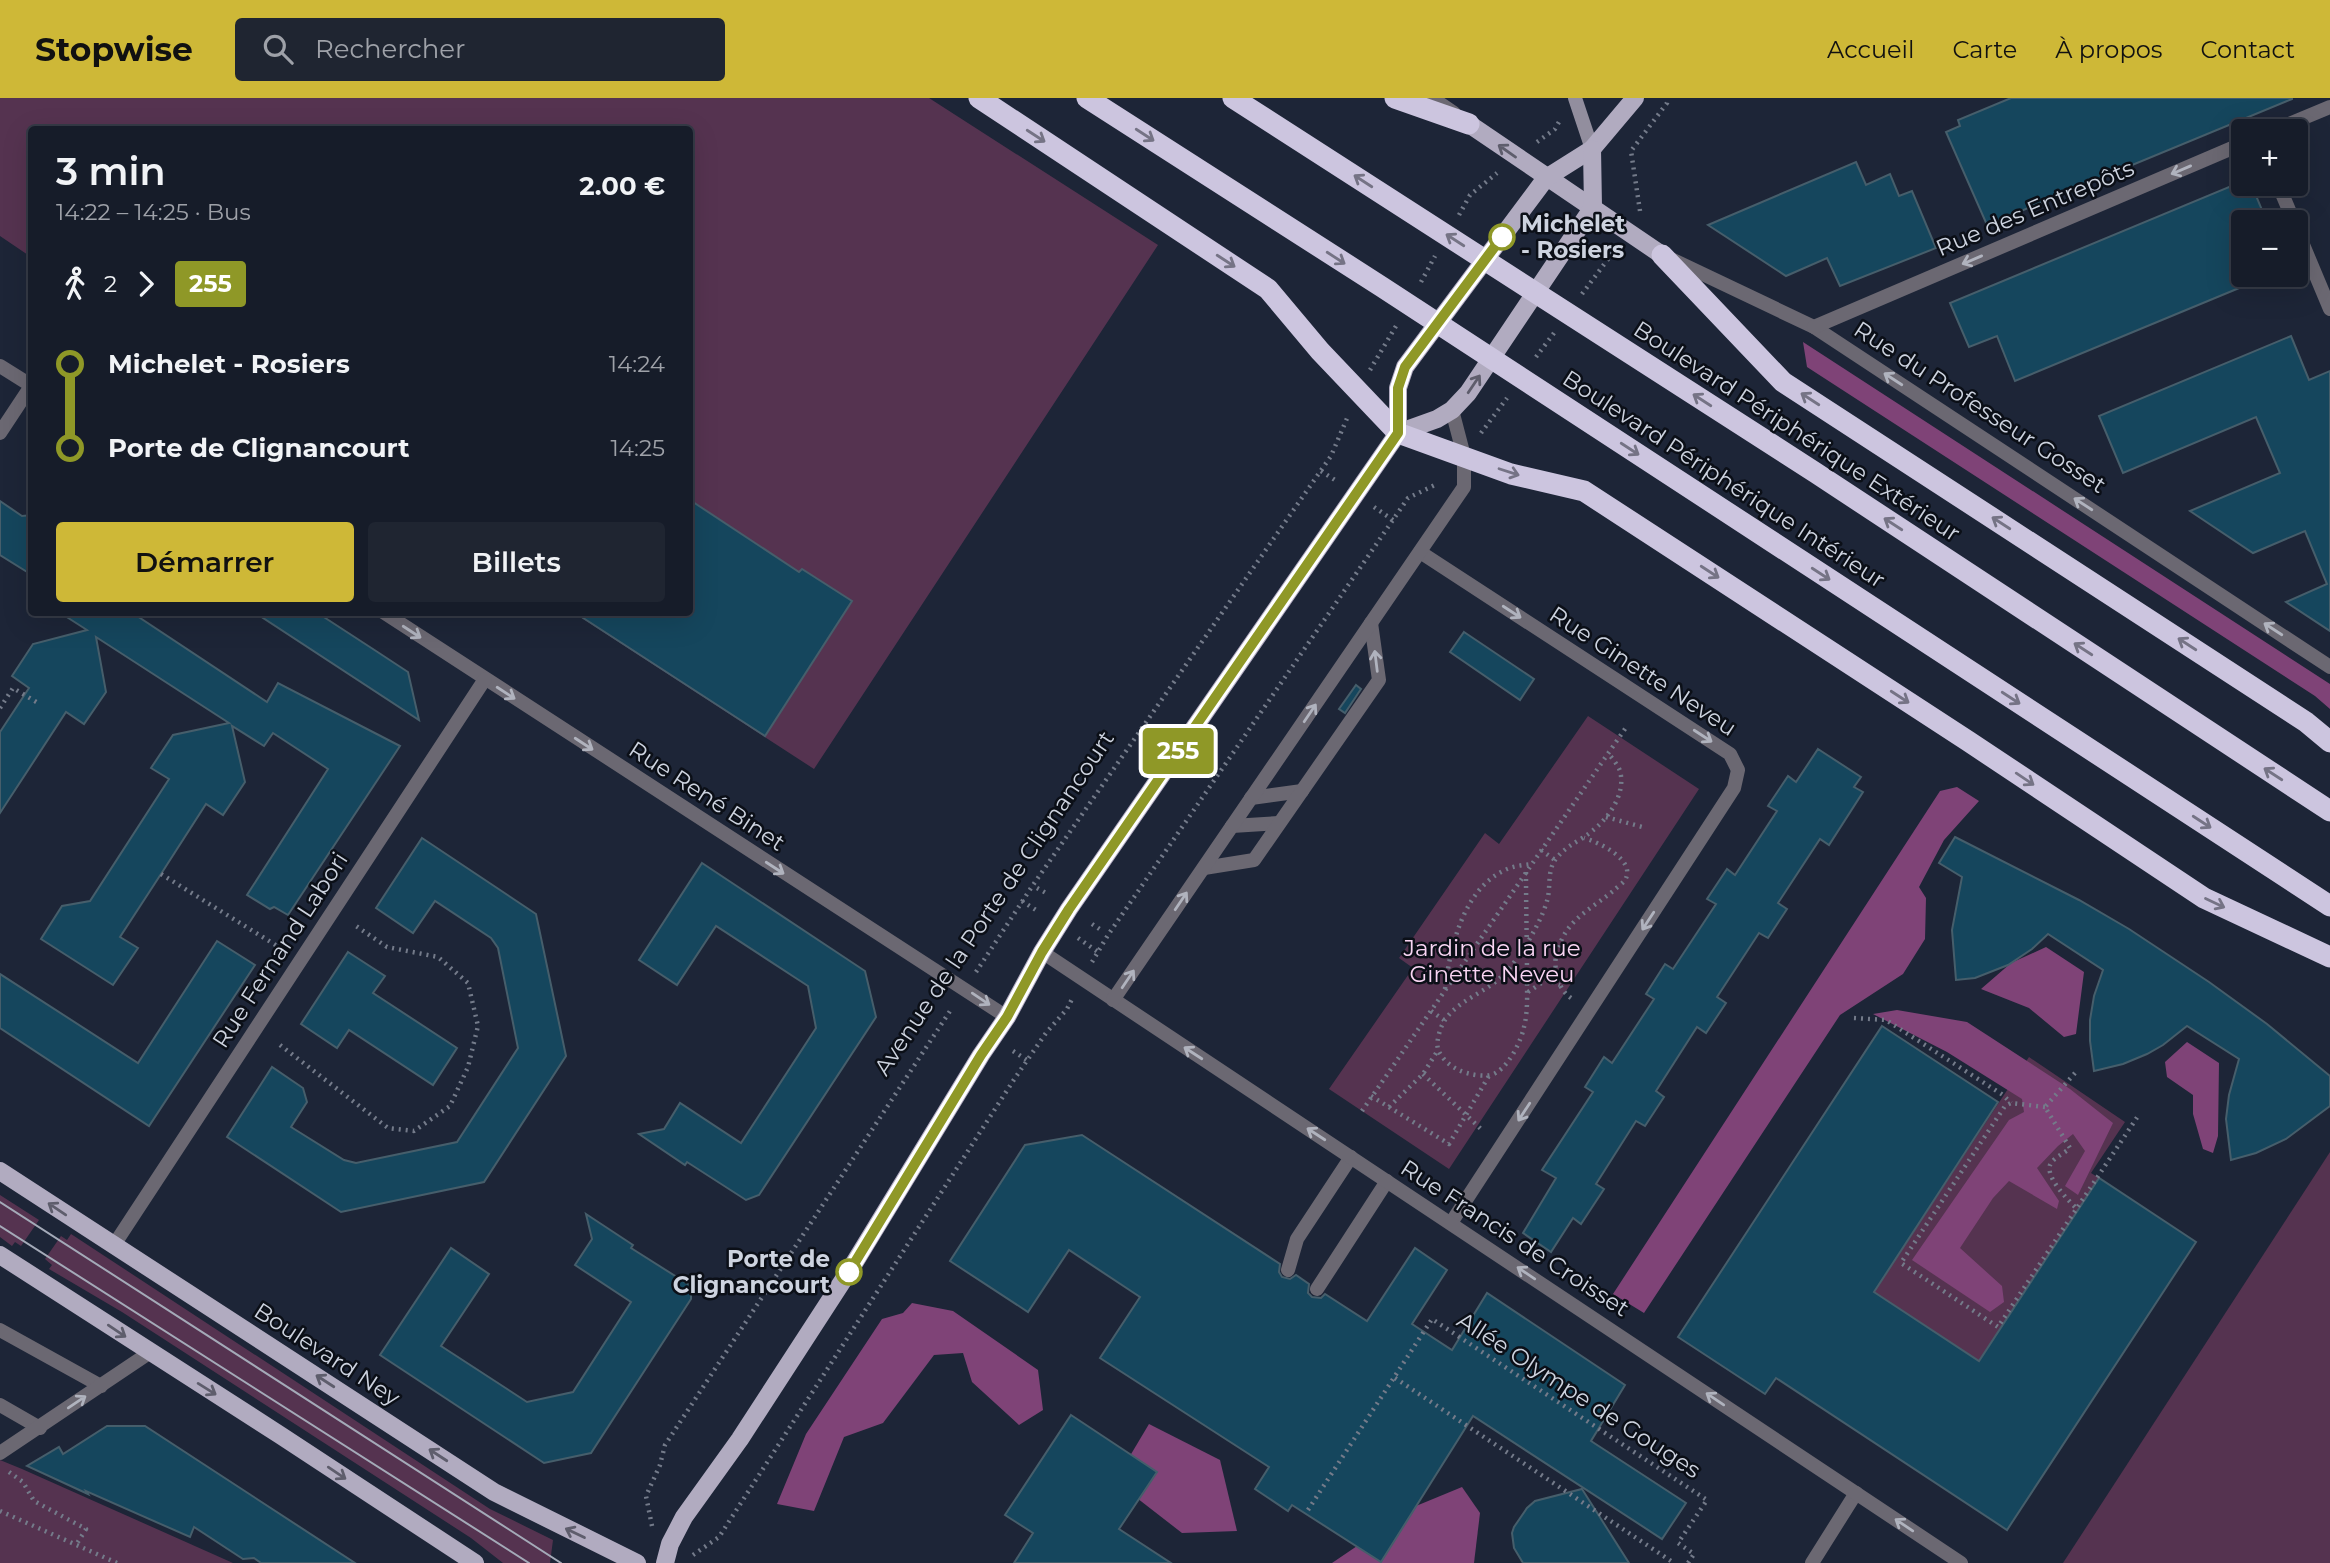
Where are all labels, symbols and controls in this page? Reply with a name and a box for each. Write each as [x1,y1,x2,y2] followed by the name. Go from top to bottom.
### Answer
[235,18,725,81] search box
[35,29,193,69] text: Stopwise
[259,30,297,68] icon: search
[315,33,465,65] text: Rechercher
[1827,35,1914,64] text: Accueil
[1952,35,2017,64] text: Carte
[2055,35,2162,64] text: À propos
[2200,35,2295,64] text: Contact
[2231,119,2308,287] map controls
[2231,119,2308,196] button: +
[1026,128,1045,143] one-way arrow
[1135,128,1154,142] one-way arrow
[1498,144,1517,158] one-way arrow
[56,148,166,195] text: 3 min
[1932,154,2138,262] street label: Rue des Entrepôts
[2171,164,2192,177] one-way arrow
[579,170,665,202] text: 2.00 €
[1354,174,1374,188] one-way arrow
[56,198,251,226] text: 14:22 – 14:25 · Bus
[1521,210,1625,264] place label: Michelet - Rosiers
[2231,210,2308,287] button: −
[1489,224,1515,250] marker: Michelet - Rosiers
[1446,233,1466,247] one-way arrow
[1326,251,1346,265] one-way arrow
[1216,253,1235,268] one-way arrow
[1962,254,1983,267] one-way arrow
[56,265,94,303] icon: walk
[127,265,165,303] icon: forward
[189,269,232,298] text: 255
[104,270,117,298] text: 2
[1628,315,1966,547] street label: Boulevard Périphérique Extérieur
[1849,315,2111,499] street label: Rue du Professeur Gosset
[108,348,350,380] text: Michelet - Rosiers
[609,350,665,378] text: 14:24
[1557,364,1891,594] street label: Boulevard Périphérique Intérieur
[1884,371,1903,386] one-way arrow
[1467,375,1481,394] one-way arrow
[1693,392,1712,407] one-way arrow
[1801,392,1821,406] one-way arrow
[108,432,410,464] text: Porte de Clignancourt
[610,434,665,462] text: 14:25
[1620,442,1639,457] one-way arrow
[1497,467,1519,479] one-way arrow
[2074,497,2093,511] one-way arrow
[1992,516,2012,530] one-way arrow
[1884,517,1903,531] one-way arrow
[56,522,354,602] button: Démarrer
[368,522,665,602] button: Billets
[1700,565,1719,579] one-way arrow
[1810,567,1830,581] one-way arrow
[1544,600,1742,742] street label: Rue Ginette Neveu
[1502,605,1521,619] one-way arrow
[2264,622,2283,636] one-way arrow
[402,625,422,639] one-way arrow
[2178,637,2197,652] one-way arrow
[2074,642,2093,656] one-way arrow
[1370,650,1383,673] one-way arrow
[496,685,515,700] one-way arrow
[1890,690,1910,704] one-way arrow
[2001,691,2021,705] one-way arrow
[1303,704,1317,723] one-way arrow
[868,726,1120,1080] street label: Avenue de la Porte de Clignancourt
[1138,728,1218,774] line badge: 255
[1692,730,1712,744] one-way arrow
[624,735,790,857] street label: Rue René Binet
[574,736,593,751] one-way arrow
[1157,736,1199,765] text: 255
[2264,767,2283,781] one-way arrow
[2014,772,2034,786] one-way arrow
[2192,815,2211,830] one-way arrow
[206,847,354,1053] street label: Rue Fernand Labori
[764,861,784,875] one-way arrow
[1174,892,1188,911] one-way arrow
[2204,897,2225,911] one-way arrow
[1640,911,1655,930] one-way arrow
[1402,934,1581,988] park label: Jardin de la rue Ginette Neveu
[1121,970,1135,989] one-way arrow
[971,992,990,1006] one-way arrow
[1183,1046,1203,1060] one-way arrow
[1516,1102,1531,1121] one-way arrow
[1307,1127,1327,1141] one-way arrow
[1395,1154,1635,1322] street label: Rue Francis de Croisset
[47,1201,67,1215] one-way arrow
[673,1245,830,1299] place label: Porte de Clignancourt
[836,1259,862,1285] marker: Porte de Clignancourt
[1517,1265,1536,1280] one-way arrow
[249,1296,406,1412] street label: Boulevard Ney
[1452,1306,1706,1484] street label: Allée Olympe de Gouges
[107,1324,126,1338] one-way arrow
[316,1374,335,1388] one-way arrow
[196,1382,216,1396] one-way arrow
[1706,1392,1725,1406] one-way arrow
[67,1395,86,1409] one-way arrow
[429,1448,448,1462] one-way arrow
[327,1465,346,1480] one-way arrow
[1895,1518,1915,1532] one-way arrow
[565,1526,586,1540] one-way arrow

